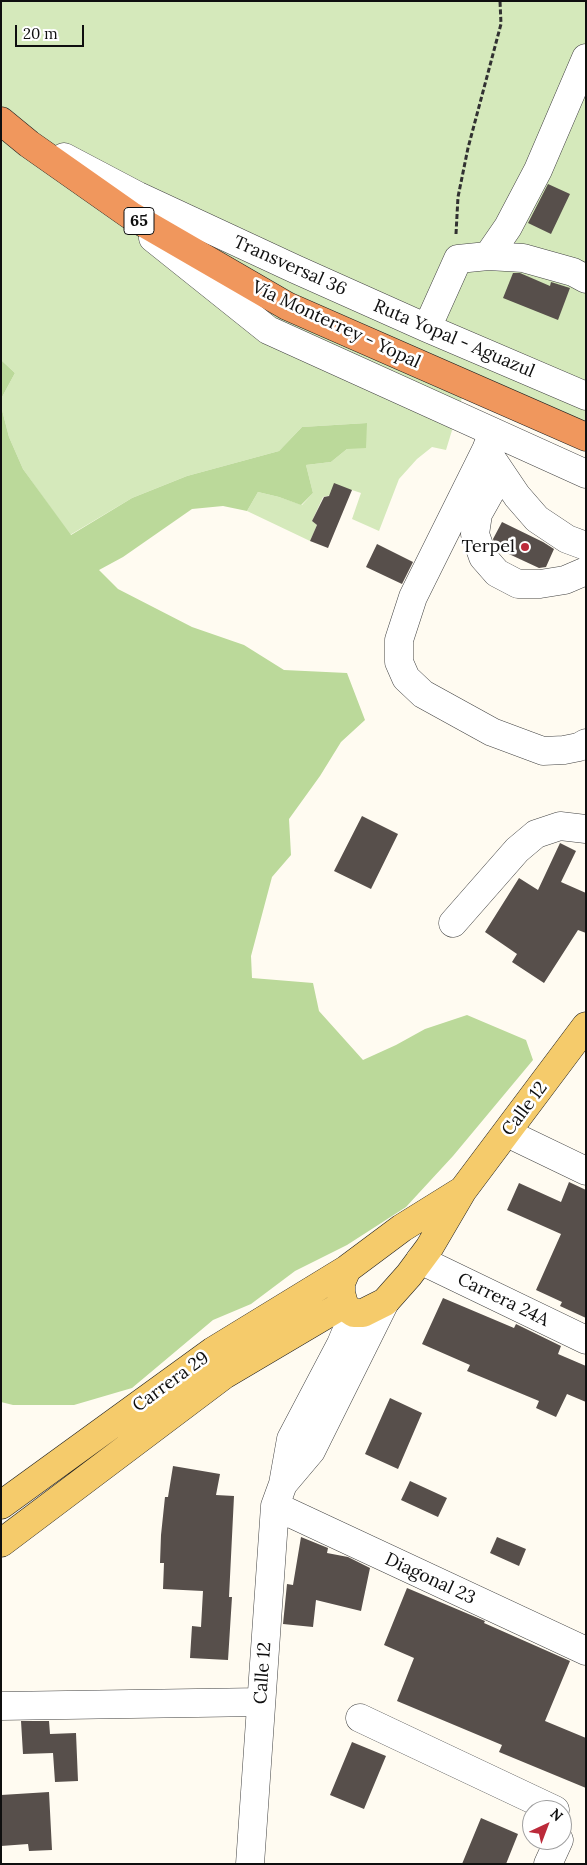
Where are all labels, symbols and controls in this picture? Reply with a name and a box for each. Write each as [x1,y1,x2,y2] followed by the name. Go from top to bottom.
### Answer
[18,15,86,47] scale bar
[23,24,58,43] text: 20 m
[124,208,154,235] road number: 65
[230,231,350,301] street label: Transversal 36
[248,276,424,374] street label: Vía Monterrey - Yopal
[370,295,538,383] street label: Ruta Yopal - Aguazul
[461,536,515,558] place label: Terpel
[519,541,531,553] marker: Terpel
[498,1078,552,1140] street label: Calle 12
[454,1269,552,1331] street label: Carrera 24A
[129,1347,213,1417] street label: Carrera 29
[381,1549,479,1609] street label: Diagonal 23
[250,1641,276,1705] street label: Calle 12
[522,1800,572,1850] north arrow
[546,1804,567,1825] text: N

